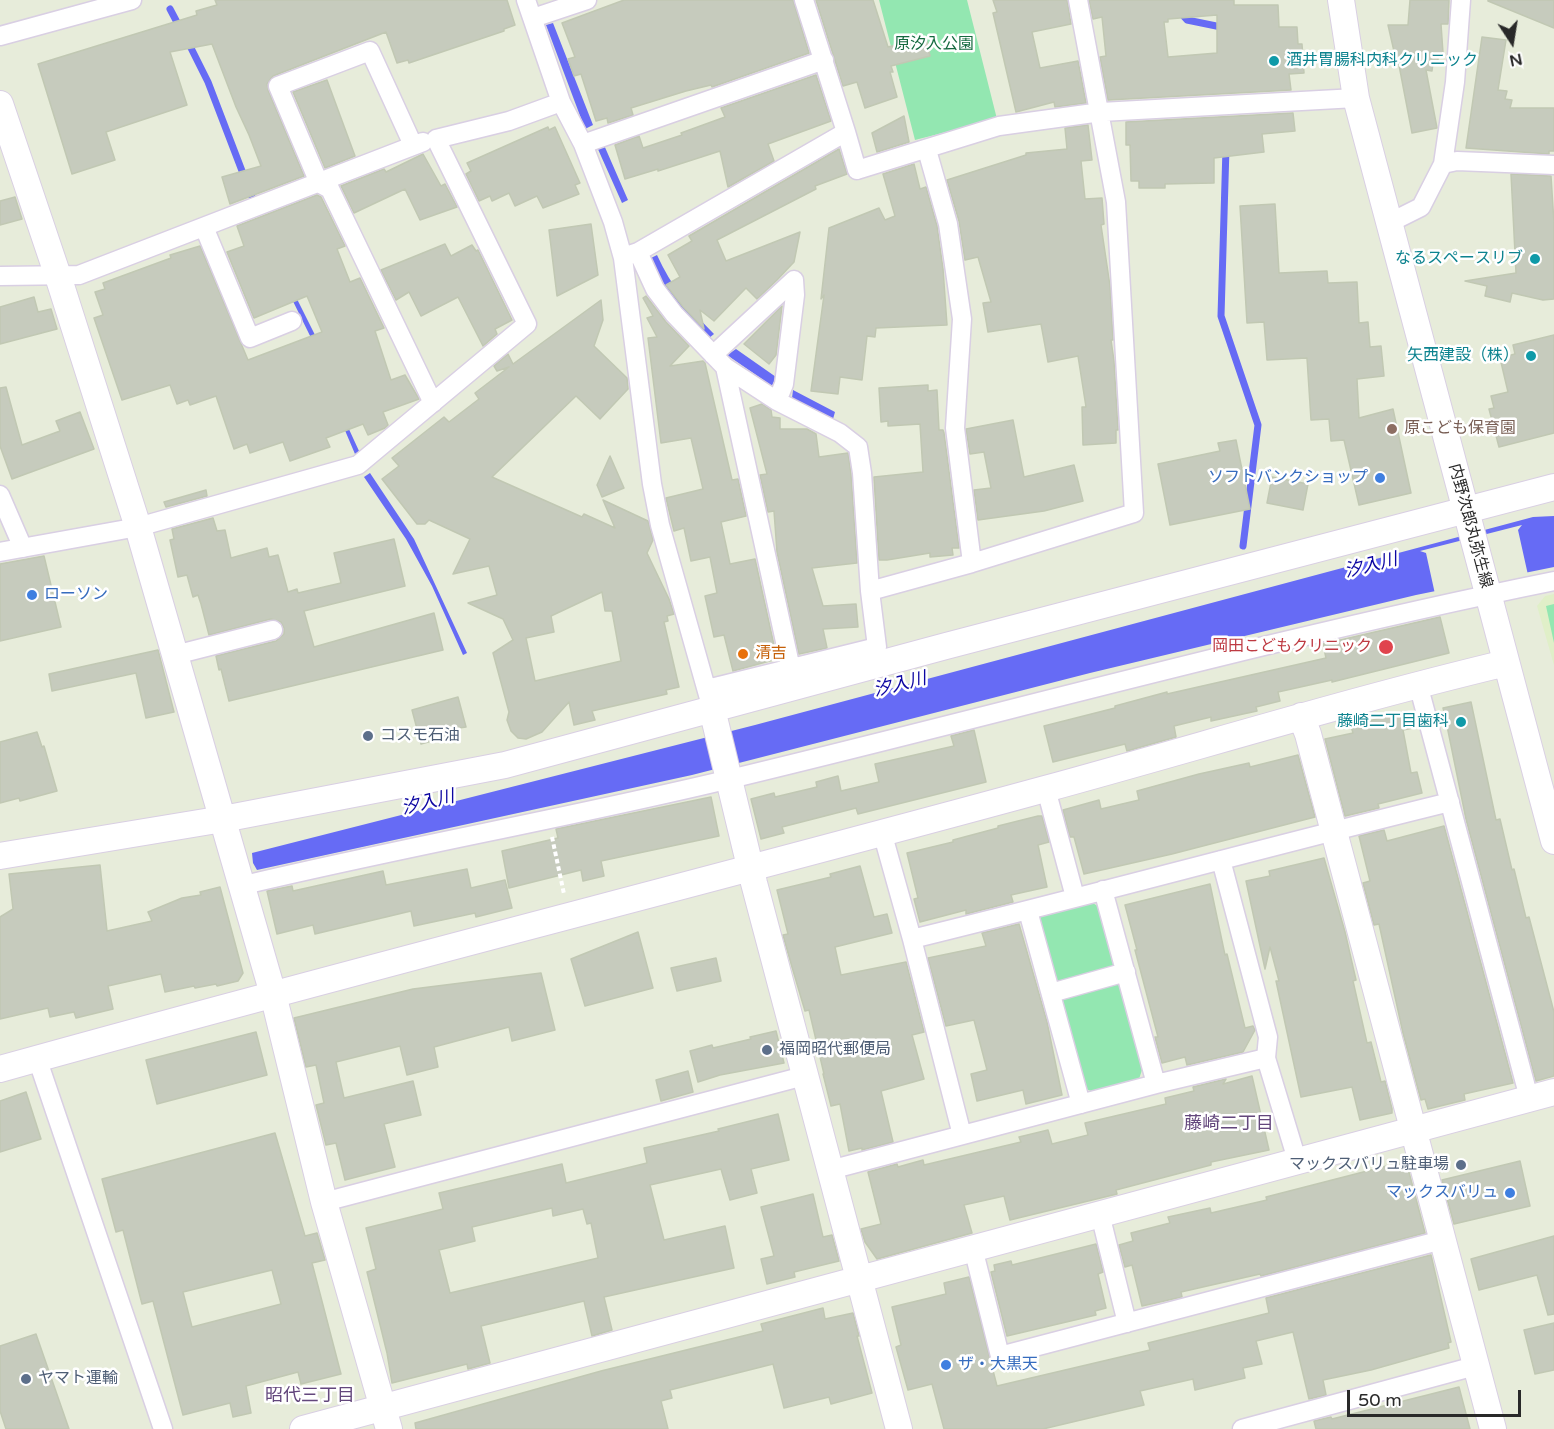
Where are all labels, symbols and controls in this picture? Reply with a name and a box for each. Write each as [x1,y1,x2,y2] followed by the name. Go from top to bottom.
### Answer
[1482,12,1542,72] north arrow
[894,35,974,55] park label: 原汐入公園
[1507,48,1524,71] text: N
[1286,51,1478,71] place label: 酒井胃腸科内科クリニック
[1267,54,1281,68] marker: 酒井胃腸科内科クリニック
[1395,249,1523,269] place label: なるスペースリブ
[1528,252,1542,266] marker: なるスペースリブ
[1407,346,1519,366] place label: 矢西建設（株）
[1524,349,1538,363] marker: 矢西建設（株）
[1404,419,1516,439] place label: 原こども保育園
[1385,422,1399,436] marker: 原こども保育園
[1444,462,1496,590] street label: 内野次郎丸弥生線
[1208,468,1368,488] place label: ソフトバンクショップ
[1373,471,1387,485] marker: ソフトバンクショップ
[1342,549,1400,583] water label: 汐入川
[44,585,108,605] place label: ローソン
[25,588,39,602] marker: ローソン
[1212,637,1372,657] place label: 岡田こどもクリニック
[1377,638,1395,656] marker: 岡田こどもクリニック
[755,644,787,664] place label: 清吉
[736,647,750,661] marker: 清吉
[871,668,929,702] water label: 汐入川
[1337,712,1449,732] place label: 藤崎二丁目歯科
[1454,715,1468,729] marker: 藤崎二丁目歯科
[380,726,460,746] place label: コスモ石油
[361,729,375,743] marker: コスモ石油
[399,786,457,820] water label: 汐入川
[779,1040,891,1060] place label: 福岡昭代郵便局
[760,1043,774,1057] marker: 福岡昭代郵便局
[1184,1113,1274,1135] district label: 藤崎二丁目
[1289,1155,1449,1175] place label: マックスバリュ駐車場
[1454,1158,1468,1172] marker: マックスバリュ駐車場
[1386,1183,1498,1203] place label: マックスバリュ
[1503,1186,1517,1200] marker: マックスバリュ
[958,1355,1038,1375] place label: ザ・大黒天
[939,1358,953,1372] marker: ザ・大黒天
[38,1369,118,1389] place label: ヤマト運輸
[19,1372,33,1386] marker: ヤマト運輸
[1350,1378,1524,1416] scale bar
[265,1385,355,1407] district label: 昭代三丁目
[1358,1389,1402,1411] text: 50 m

